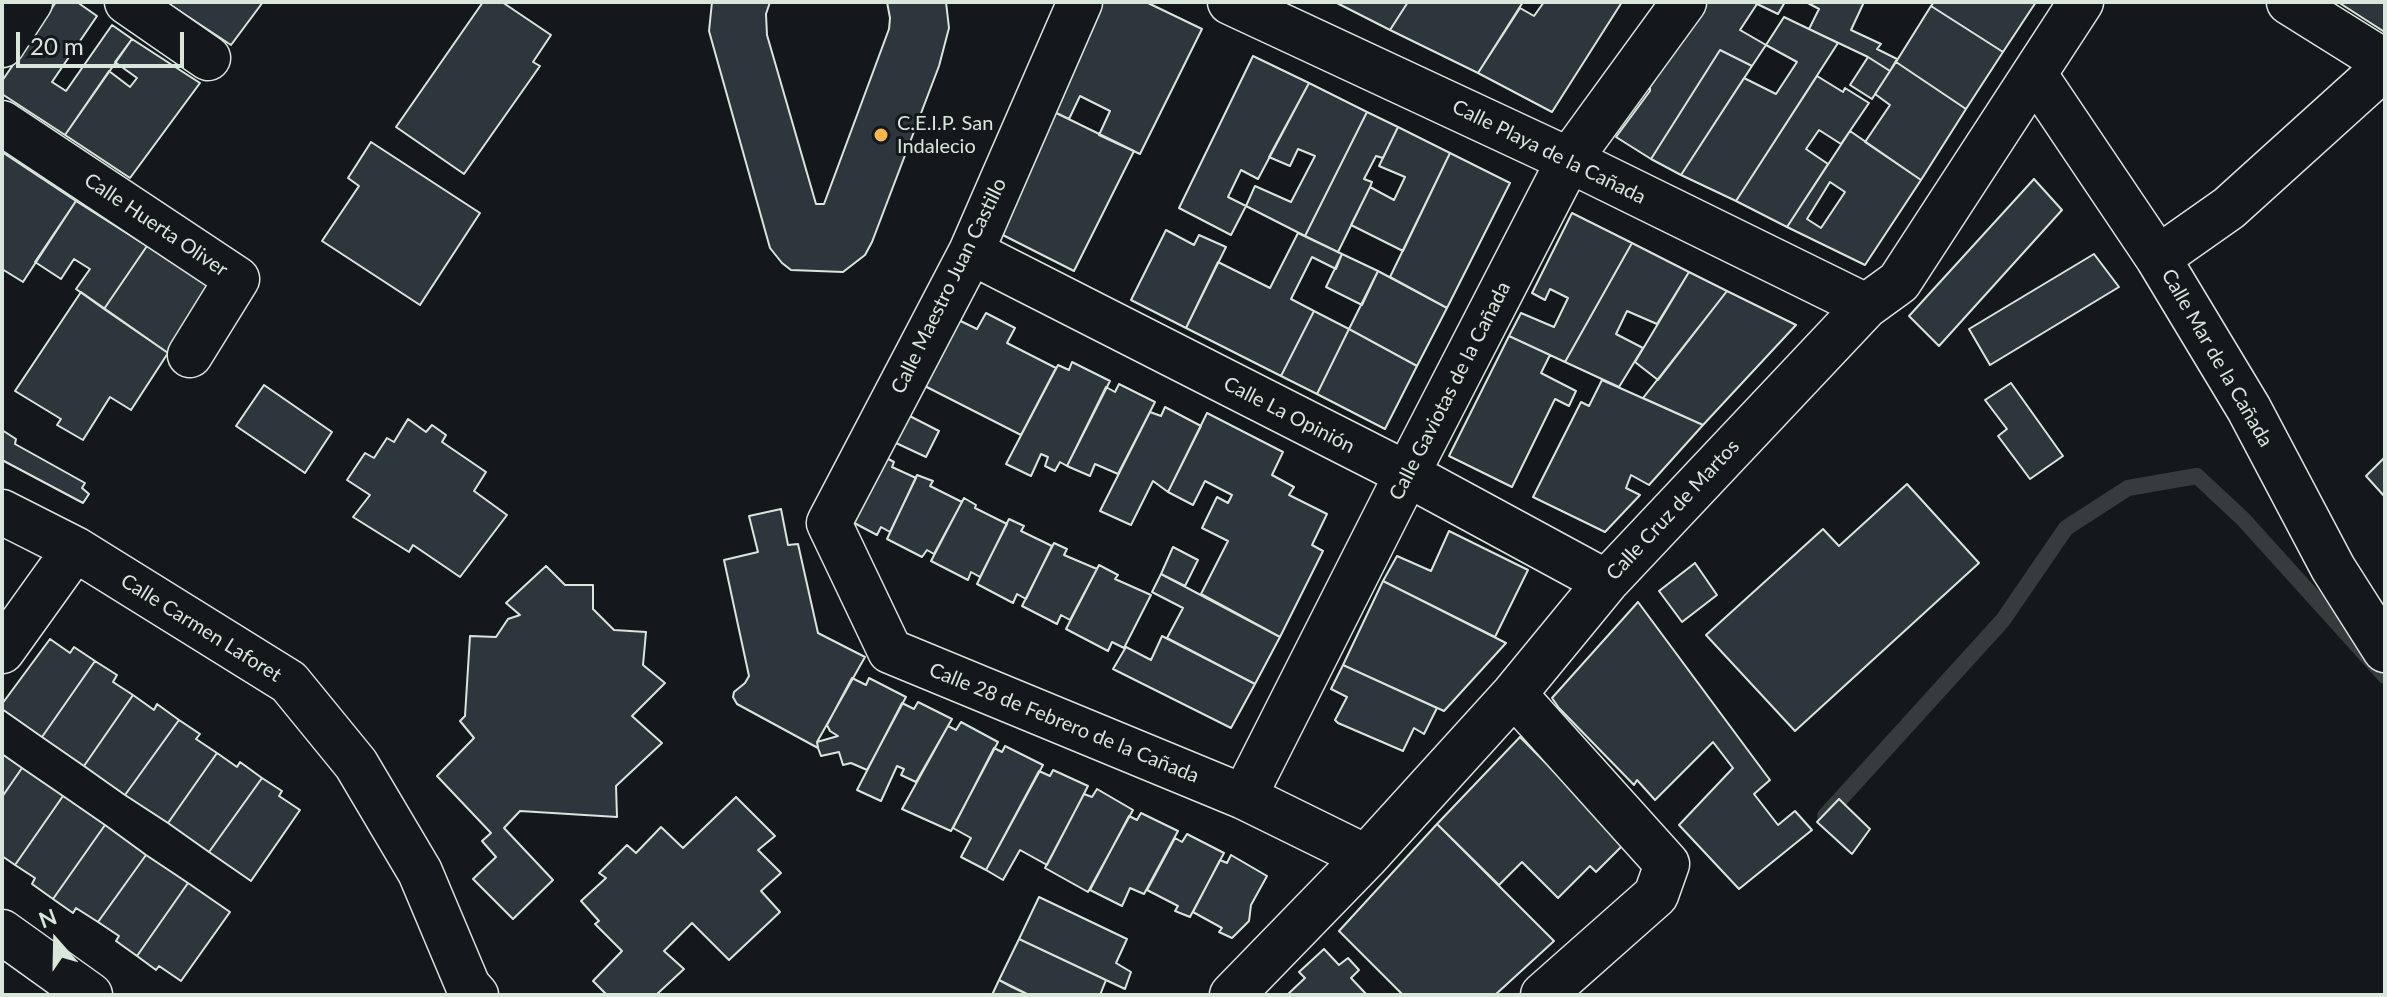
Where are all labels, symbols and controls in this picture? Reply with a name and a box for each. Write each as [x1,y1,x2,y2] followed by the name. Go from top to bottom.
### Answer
[20,16,188,66] scale bar
[30,31,84,60] text: 20 m
[1448,95,1650,209] street label: Calle Playa de la Cañada
[897,112,993,159] place label: C.E.I.P. San Indalecio
[872,126,890,144] marker: C.E.I.P. San Indalecio
[80,168,232,282] street label: Calle Huerta Oliver
[886,174,1012,398] street label: Calle Maestro Juan Castillo
[2156,265,2278,451] street label: Calle Mar de la Cañada
[1384,278,1516,504] street label: Calle Gaviotas de la Cañada
[1219,372,1359,458] street label: Calle La Opinión
[1602,435,1744,585] street label: Calle Cruz de Martos
[116,569,286,687] street label: Calle Carmen Laforet
[926,658,1202,788] street label: Calle 28 de Febrero de la Cañada
[16,901,96,981] north arrow
[35,902,60,934] text: N

